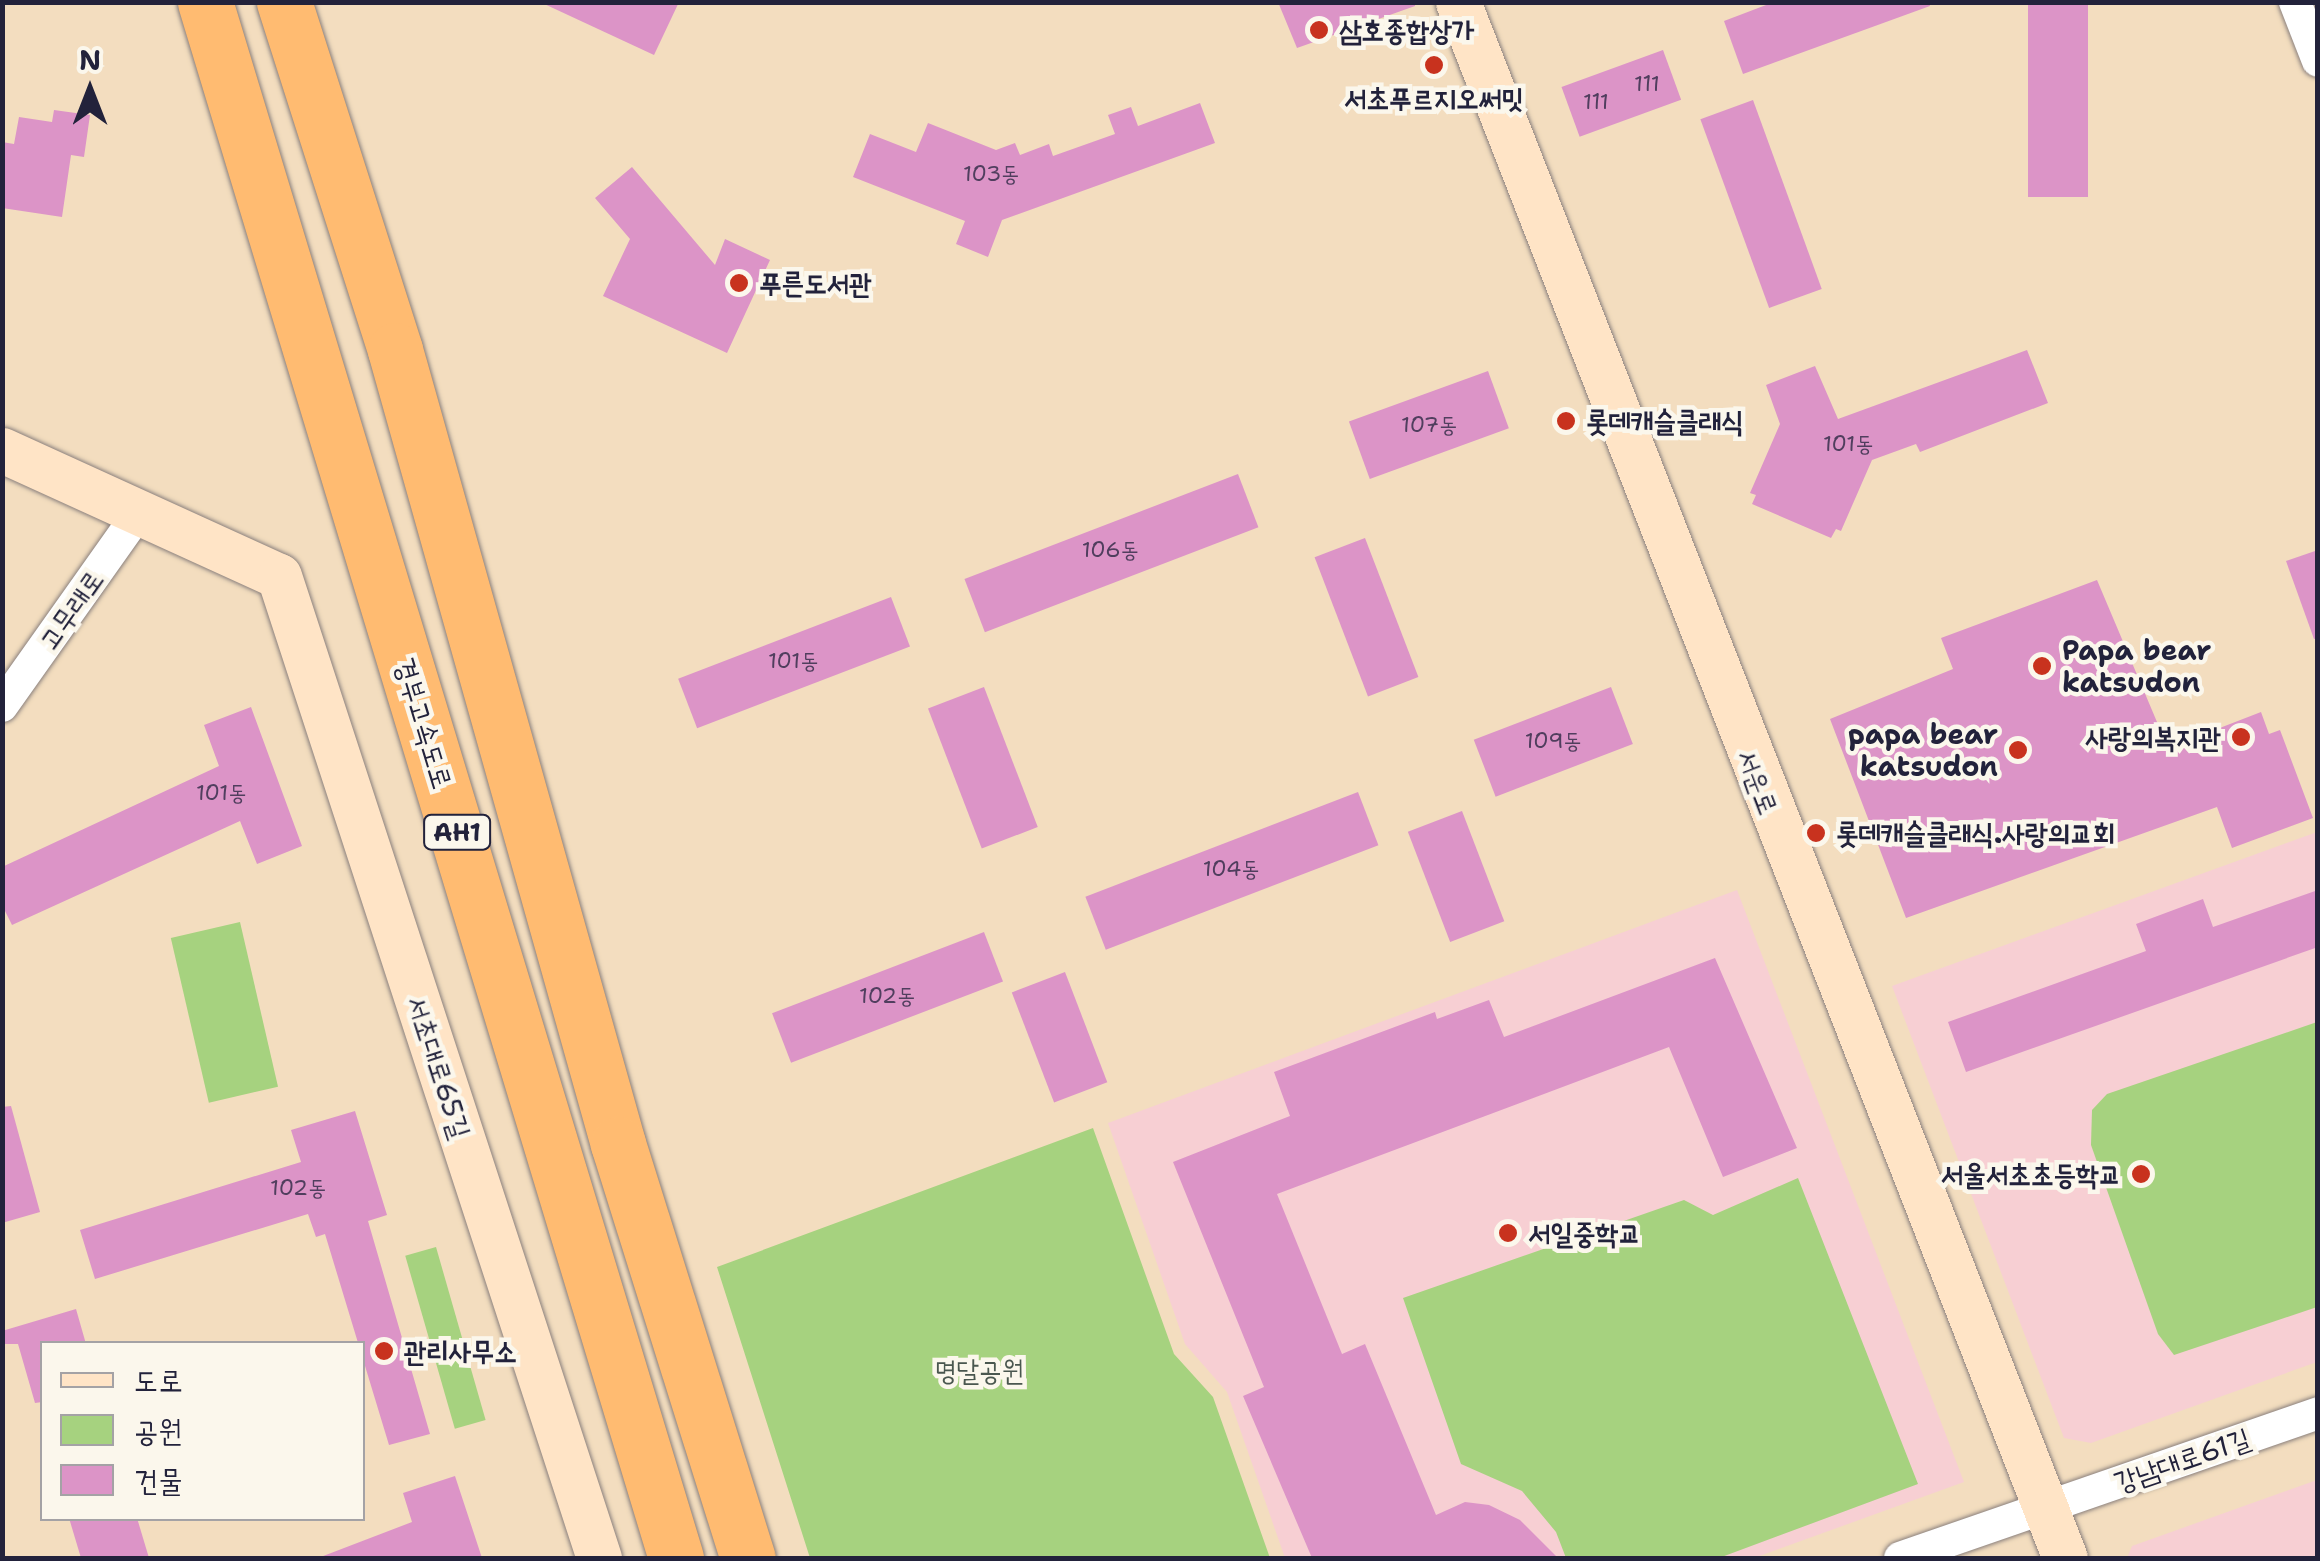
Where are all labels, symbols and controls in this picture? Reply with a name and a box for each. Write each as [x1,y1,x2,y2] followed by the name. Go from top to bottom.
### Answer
[1339,13,1474,47] place label: 삼호종합상가
[1308,19,1330,41] marker: 삼호종합상가
[40,40,140,140] north arrow
[79,41,101,79] text: N
[1423,54,1445,76] marker: 서초푸르지오써밋
[1634,71,1660,97] house number: 111
[1344,81,1524,115] place label: 서초푸르지오써밋
[1583,89,1609,115] house number: 111
[963,161,1019,187] house number: 103동
[759,266,872,300] place label: 푸른도서관
[728,272,750,294] marker: 푸른도서관
[1586,404,1744,438] place label: 롯데캐슬클래식
[1555,410,1577,432] marker: 롯데캐슬클래식
[1401,412,1457,438] house number: 107동
[1823,431,1873,457] house number: 101동
[1082,537,1138,563] house number: 106동
[31,563,111,657] street label: 고무래로
[2062,633,2211,699] place label: Papa bear katsudon
[768,648,818,674] house number: 101동
[388,653,460,793] street label: 경부고속도로
[2031,655,2053,677] marker: Papa bear katsudon
[1848,717,1998,783] place label: papa bear katsudon
[2086,720,2221,754] place label: 사랑의복지관
[2230,726,2252,748] marker: 사랑의복지관
[1525,728,1581,754] house number: 109동
[2007,739,2029,761] marker: papa bear katsudon
[1730,744,1786,820] street label: 서운로
[196,780,246,806] house number: 101동
[422,812,492,852] road number: AH1
[1836,816,2115,850] place label: 롯데캐슬클래식.사랑의교회
[1805,822,1827,844] marker: 롯데캐슬클래식.사랑의교회
[1203,856,1259,882] house number: 104동
[859,983,915,1009] house number: 102동
[400,991,478,1143] street label: 서초대로65길
[1941,1157,2121,1191] place label: 서울서초초등학교
[2130,1163,2152,1185] marker: 서울서초초등학교
[270,1175,326,1201] house number: 102동
[1528,1216,1641,1250] place label: 서일중학교
[1497,1222,1519,1244] marker: 서일중학교
[404,1334,517,1368] place label: 관리사무소
[373,1340,395,1362] marker: 관리사무소
[40,1341,365,1521] legend
[934,1353,1024,1387] park label: 명달공원
[134,1360,182,1401] text: 도로
[134,1410,182,1451] text: 공원
[2109,1421,2255,1499] street label: 강남대로61길
[134,1460,182,1501] text: 건물

